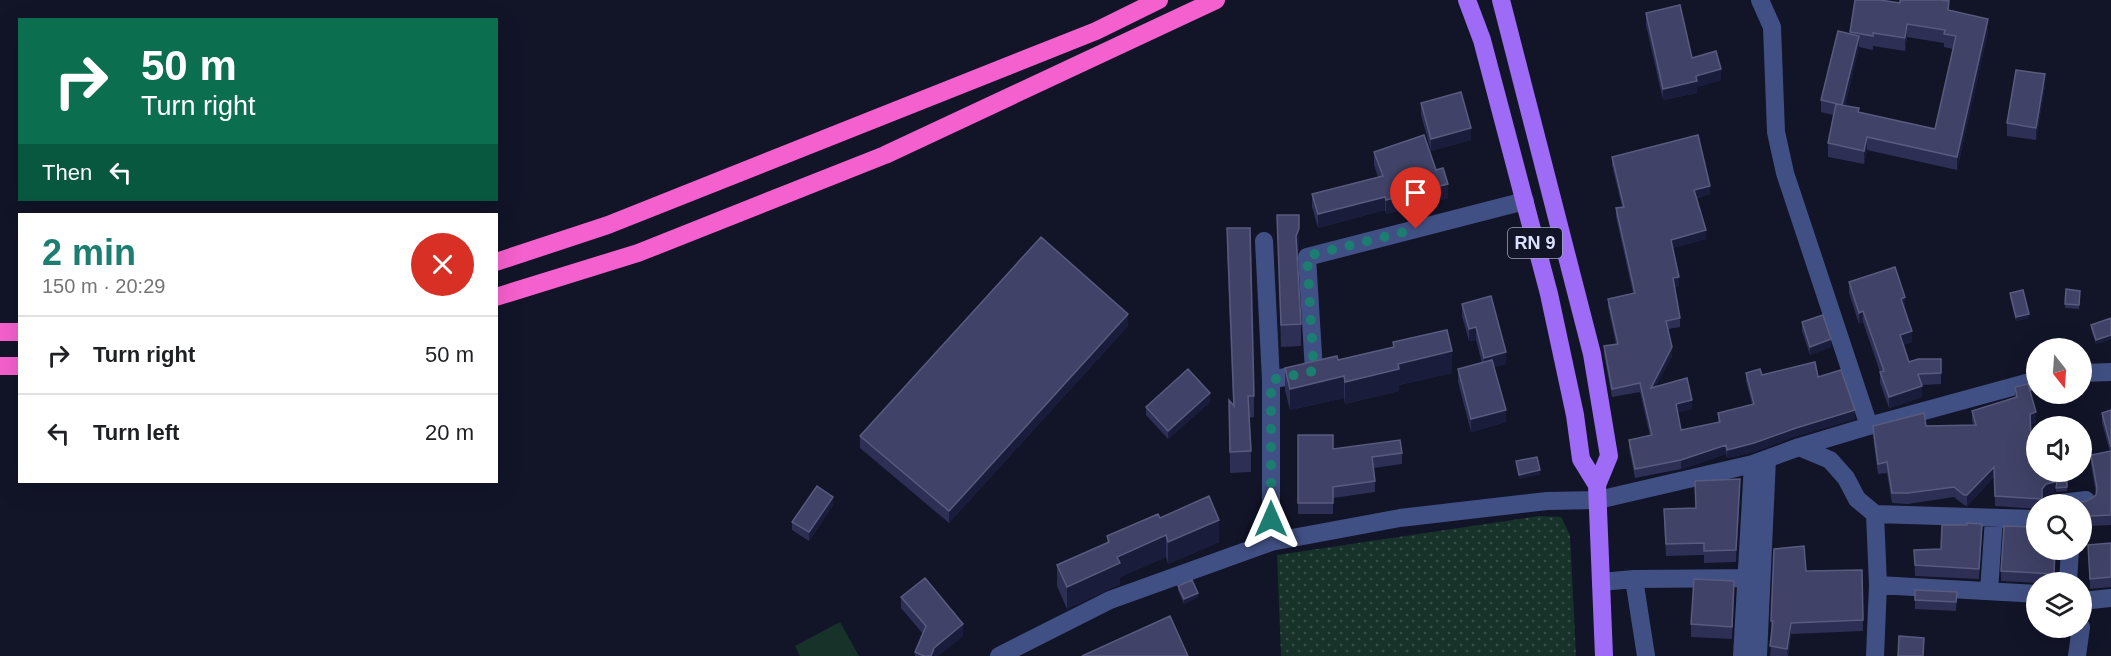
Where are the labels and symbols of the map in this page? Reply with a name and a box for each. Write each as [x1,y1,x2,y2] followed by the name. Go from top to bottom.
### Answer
[1390,167,1441,229] pin
[1508,228,1562,258] road number: RN 9
[2026,338,2092,404] north arrow
[1239,487,1303,551] position arrow

